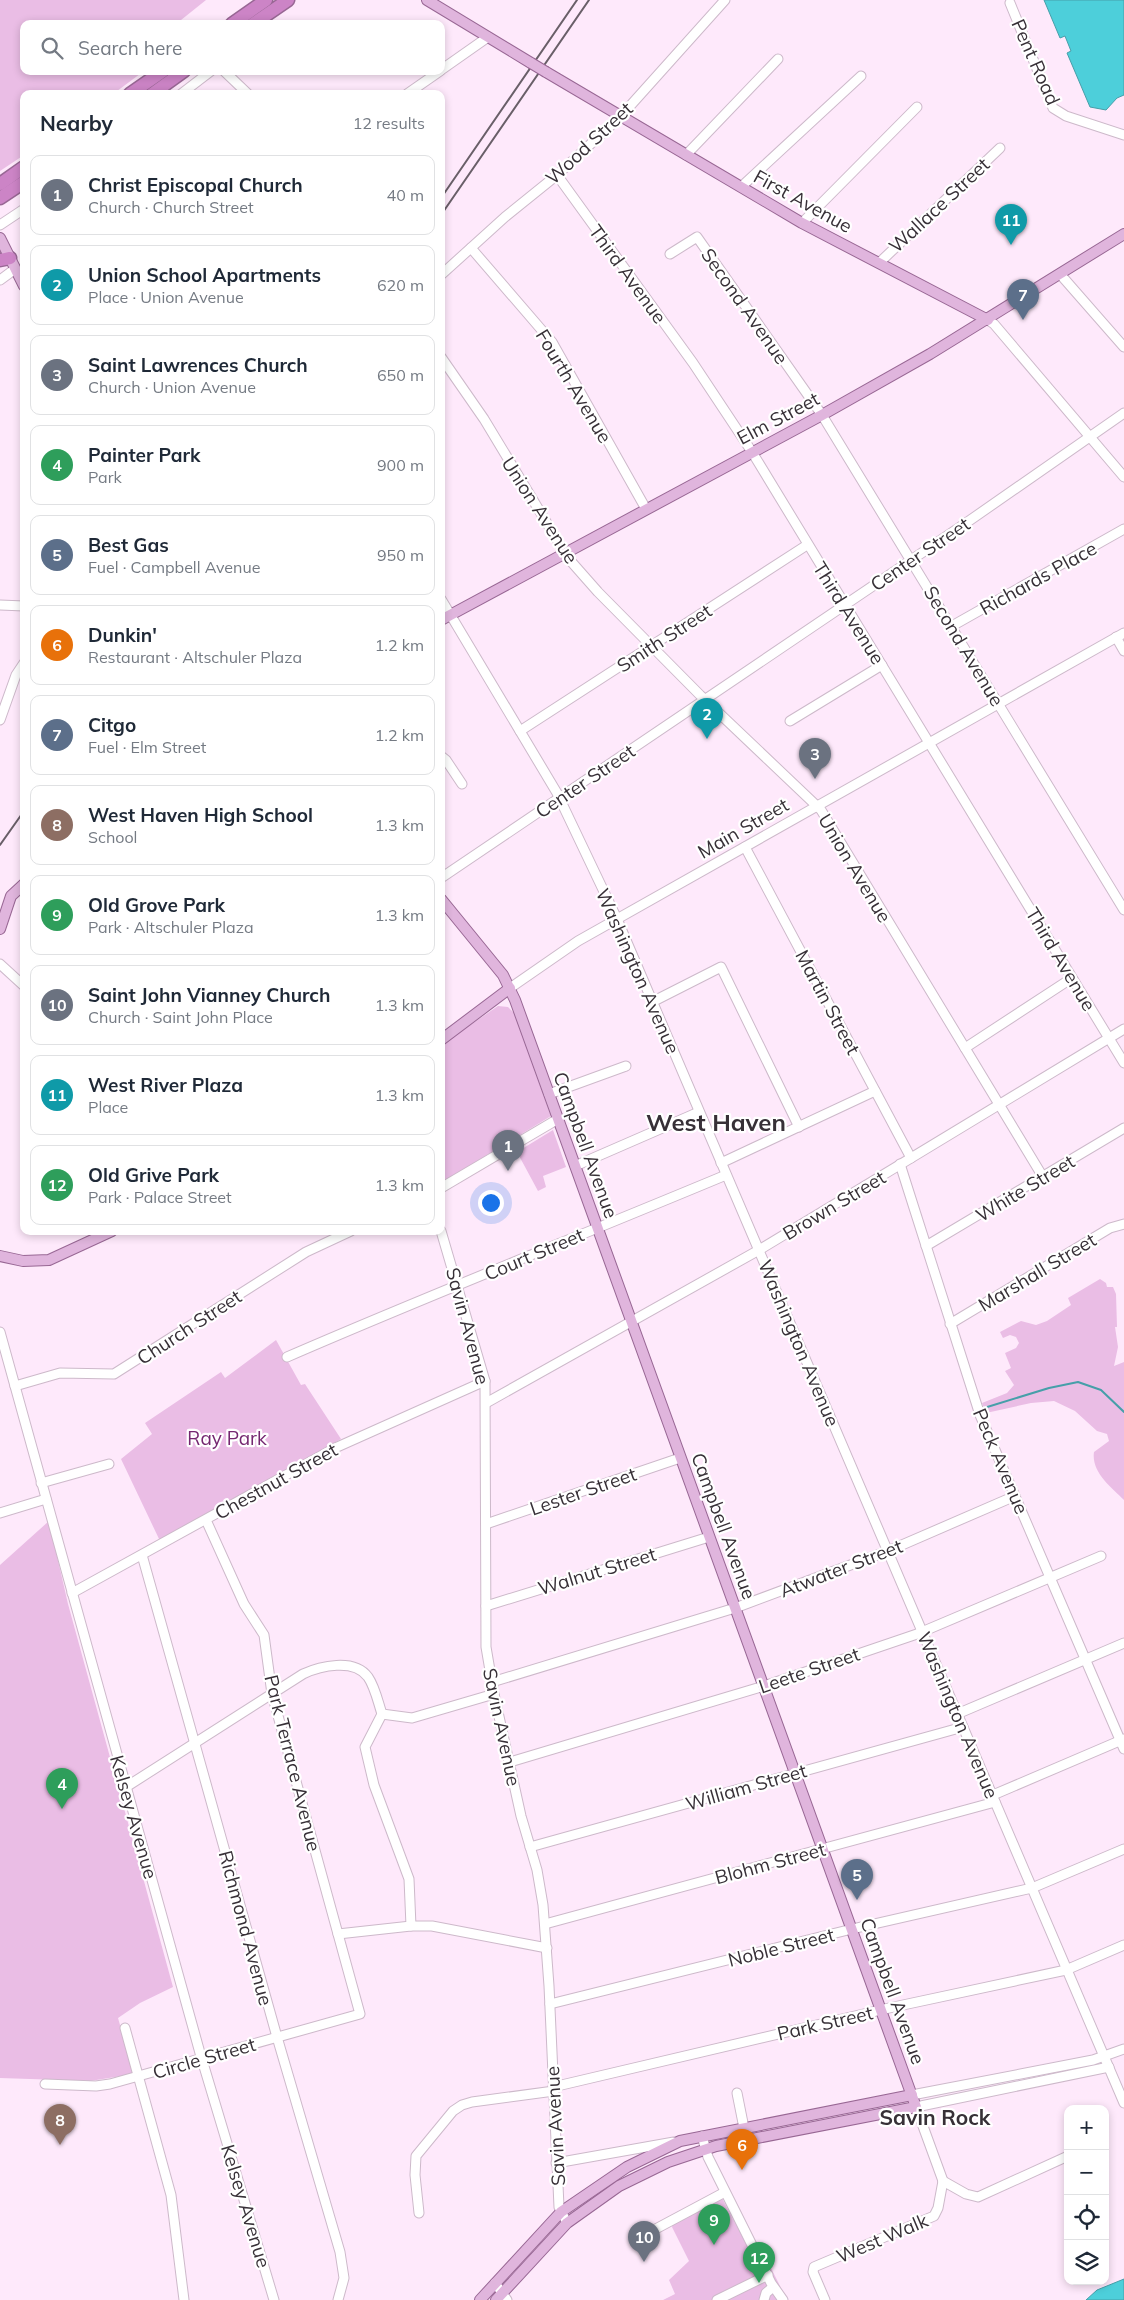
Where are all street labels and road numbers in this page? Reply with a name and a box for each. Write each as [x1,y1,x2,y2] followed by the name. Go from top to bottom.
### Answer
[1006,15,1066,109] street label: Pent Road
[540,96,638,189] street label: Wood Street
[884,152,995,258] street label: Wallace Street
[749,164,857,238] street label: First Avenue
[584,220,672,328] street label: Third Avenue
[696,243,794,369] street label: Second Avenue
[531,325,617,447] street label: Fourth Avenue
[733,386,824,450] street label: Elm Street
[497,452,583,568] street label: Union Avenue
[866,512,975,596] street label: Center Street
[975,536,1101,620] street label: Richards Place
[808,557,890,669] street label: Third Avenue
[919,582,1009,710] street label: Second Avenue
[612,598,716,678] street label: Smith Street
[531,739,640,823] street label: Center Street
[693,792,793,864] street label: Main Street
[813,809,897,927] street label: Union Avenue
[591,884,685,1058] street label: Washington Avenue
[1021,903,1101,1015] street label: Third Avenue
[790,946,866,1059] street label: Martin Street
[548,1068,624,1222] street label: Campbell Avenue
[971,1149,1079,1227] street label: White Street
[778,1165,890,1245] street label: Brown Street
[481,1222,588,1286] street label: Court Street
[974,1227,1100,1317] street label: Marshall Street
[753,1256,845,1430] street label: Washington Avenue
[441,1265,495,1387] street label: Savin Avenue
[132,1284,246,1370] street label: Church Street
[968,1404,1034,1518] street label: Peck Avenue
[210,1437,342,1525] street label: Chestnut Street
[686,1449,762,1603] street label: Campbell Avenue
[527,1461,640,1520] street label: Lester Street
[776,1533,906,1602] street label: Atwater Street
[535,1542,659,1600] street label: Walnut Street
[912,1628,1004,1802] street label: Washington Avenue
[755,1641,863,1698] street label: Leete Street
[478,1666,526,1788] street label: Savin Avenue
[259,1672,327,1854] street label: Park Terrace Avenue
[105,1752,163,1882] street label: Kelsey Avenue
[683,1758,810,1816] street label: William Street
[712,1837,828,1889] street label: Blohm Street
[214,1848,278,2008] street label: Richmond Avenue
[855,1914,931,2068] street label: Campbell Avenue
[725,1922,837,1972] street label: Noble Street
[775,2000,876,2046] street label: Park Street
[150,2032,259,2084] street label: Circle Street
[540,2065,570,2187] street label: Savin Avenue
[216,2141,276,2271] street label: Kelsey Avenue
[833,2208,932,2268] street label: West Walk

